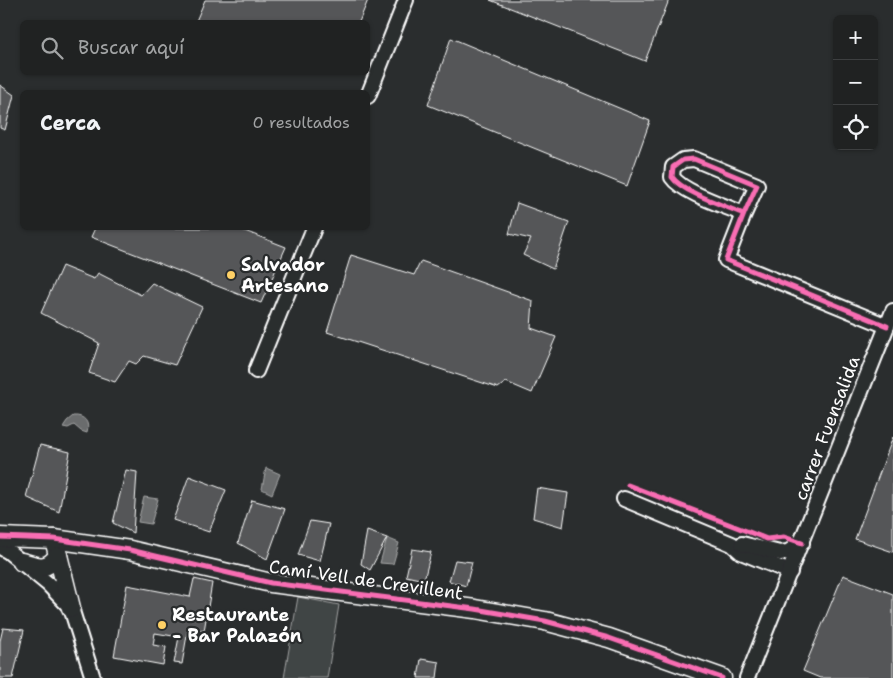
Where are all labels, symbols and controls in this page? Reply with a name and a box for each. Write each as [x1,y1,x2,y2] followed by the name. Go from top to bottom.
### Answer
[833,15,878,150] map controls
[833,15,878,60] button: +
[20,20,370,75] search box
[38,34,66,62] icon: search
[78,35,184,60] text: Buscar aquí
[833,60,878,105] button: −
[833,105,878,150] button: locate
[40,109,101,137] text: Cerca
[252,112,350,133] text: 0 resultados
[241,253,329,298] place label: Salvador Artesano
[225,269,237,281] marker: Salvador Artesano
[788,352,866,504] street label: carrer Fuensalida
[267,555,465,606] street label: Camí Vell de Crevillent
[172,603,302,648] place label: Restaurante - Bar Palazón
[156,619,168,631] marker: Restaurante - Bar Palazón

